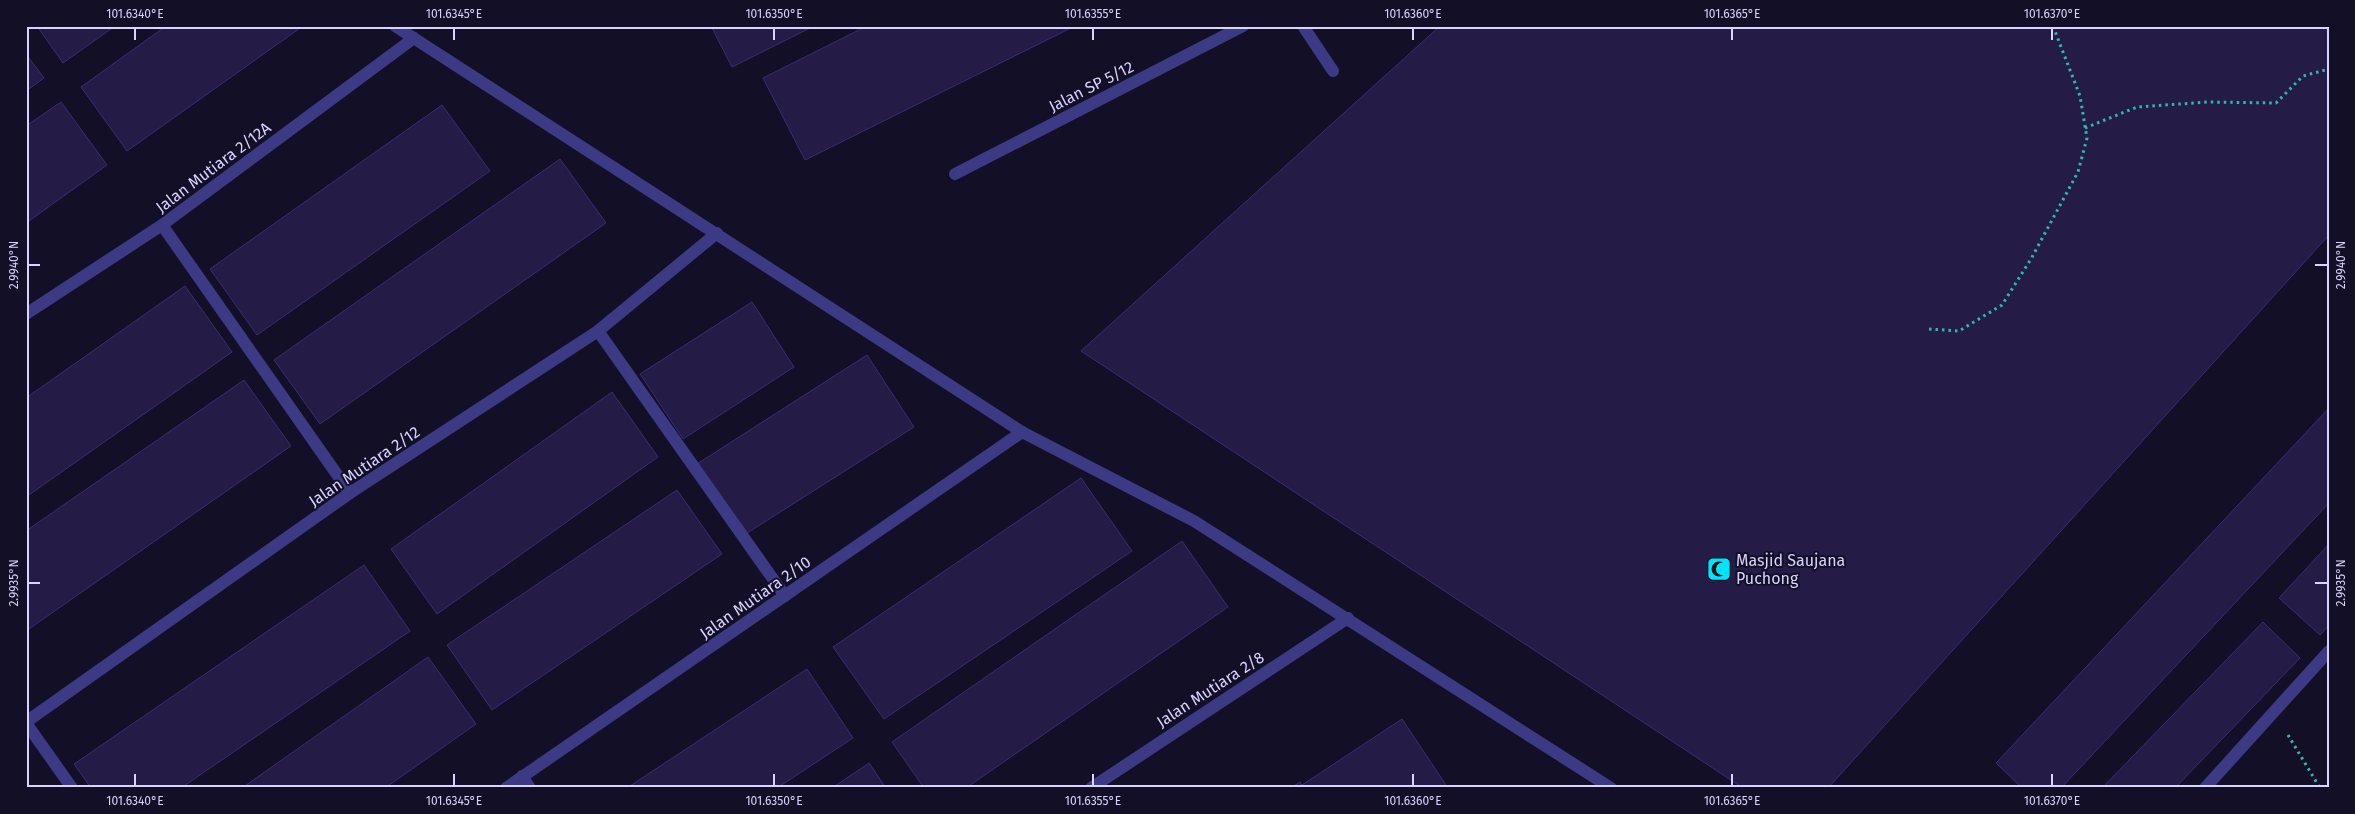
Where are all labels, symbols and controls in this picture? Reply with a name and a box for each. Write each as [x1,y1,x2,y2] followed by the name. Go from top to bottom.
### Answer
[106,7,164,21] text: 101.6340°E
[426,7,482,21] text: 101.6345°E
[745,7,803,21] text: 101.6350°E
[1065,7,1121,21] text: 101.6355°E
[1384,7,1442,21] text: 101.6360°E
[1704,7,1760,21] text: 101.6365°E
[2024,7,2080,21] text: 101.6370°E
[1046,57,1137,116] street label: Jalan SP 5/12
[152,117,275,217] street label: Jalan Mutiara 2/12A
[7,241,21,289] text: 2.9940°N
[2334,241,2348,289] text: 2.9940°N
[305,422,423,511] street label: Jalan Mutiara 2/12
[1736,551,1845,588] place label: Masjid Saujana Puchong
[696,552,814,643] street label: Jalan Mutiara 2/10
[1706,556,1732,582] mosque icon: Masjid Saujana Puchong
[7,559,21,607] text: 2.9935°N
[2334,559,2348,607] text: 2.9935°N
[1153,647,1268,731] street label: Jalan Mutiara 2/8
[106,794,164,808] text: 101.6340°E
[426,794,482,808] text: 101.6345°E
[745,794,803,808] text: 101.6350°E
[1065,794,1121,808] text: 101.6355°E
[1384,794,1442,808] text: 101.6360°E
[1704,794,1760,808] text: 101.6365°E
[2024,794,2080,808] text: 101.6370°E

